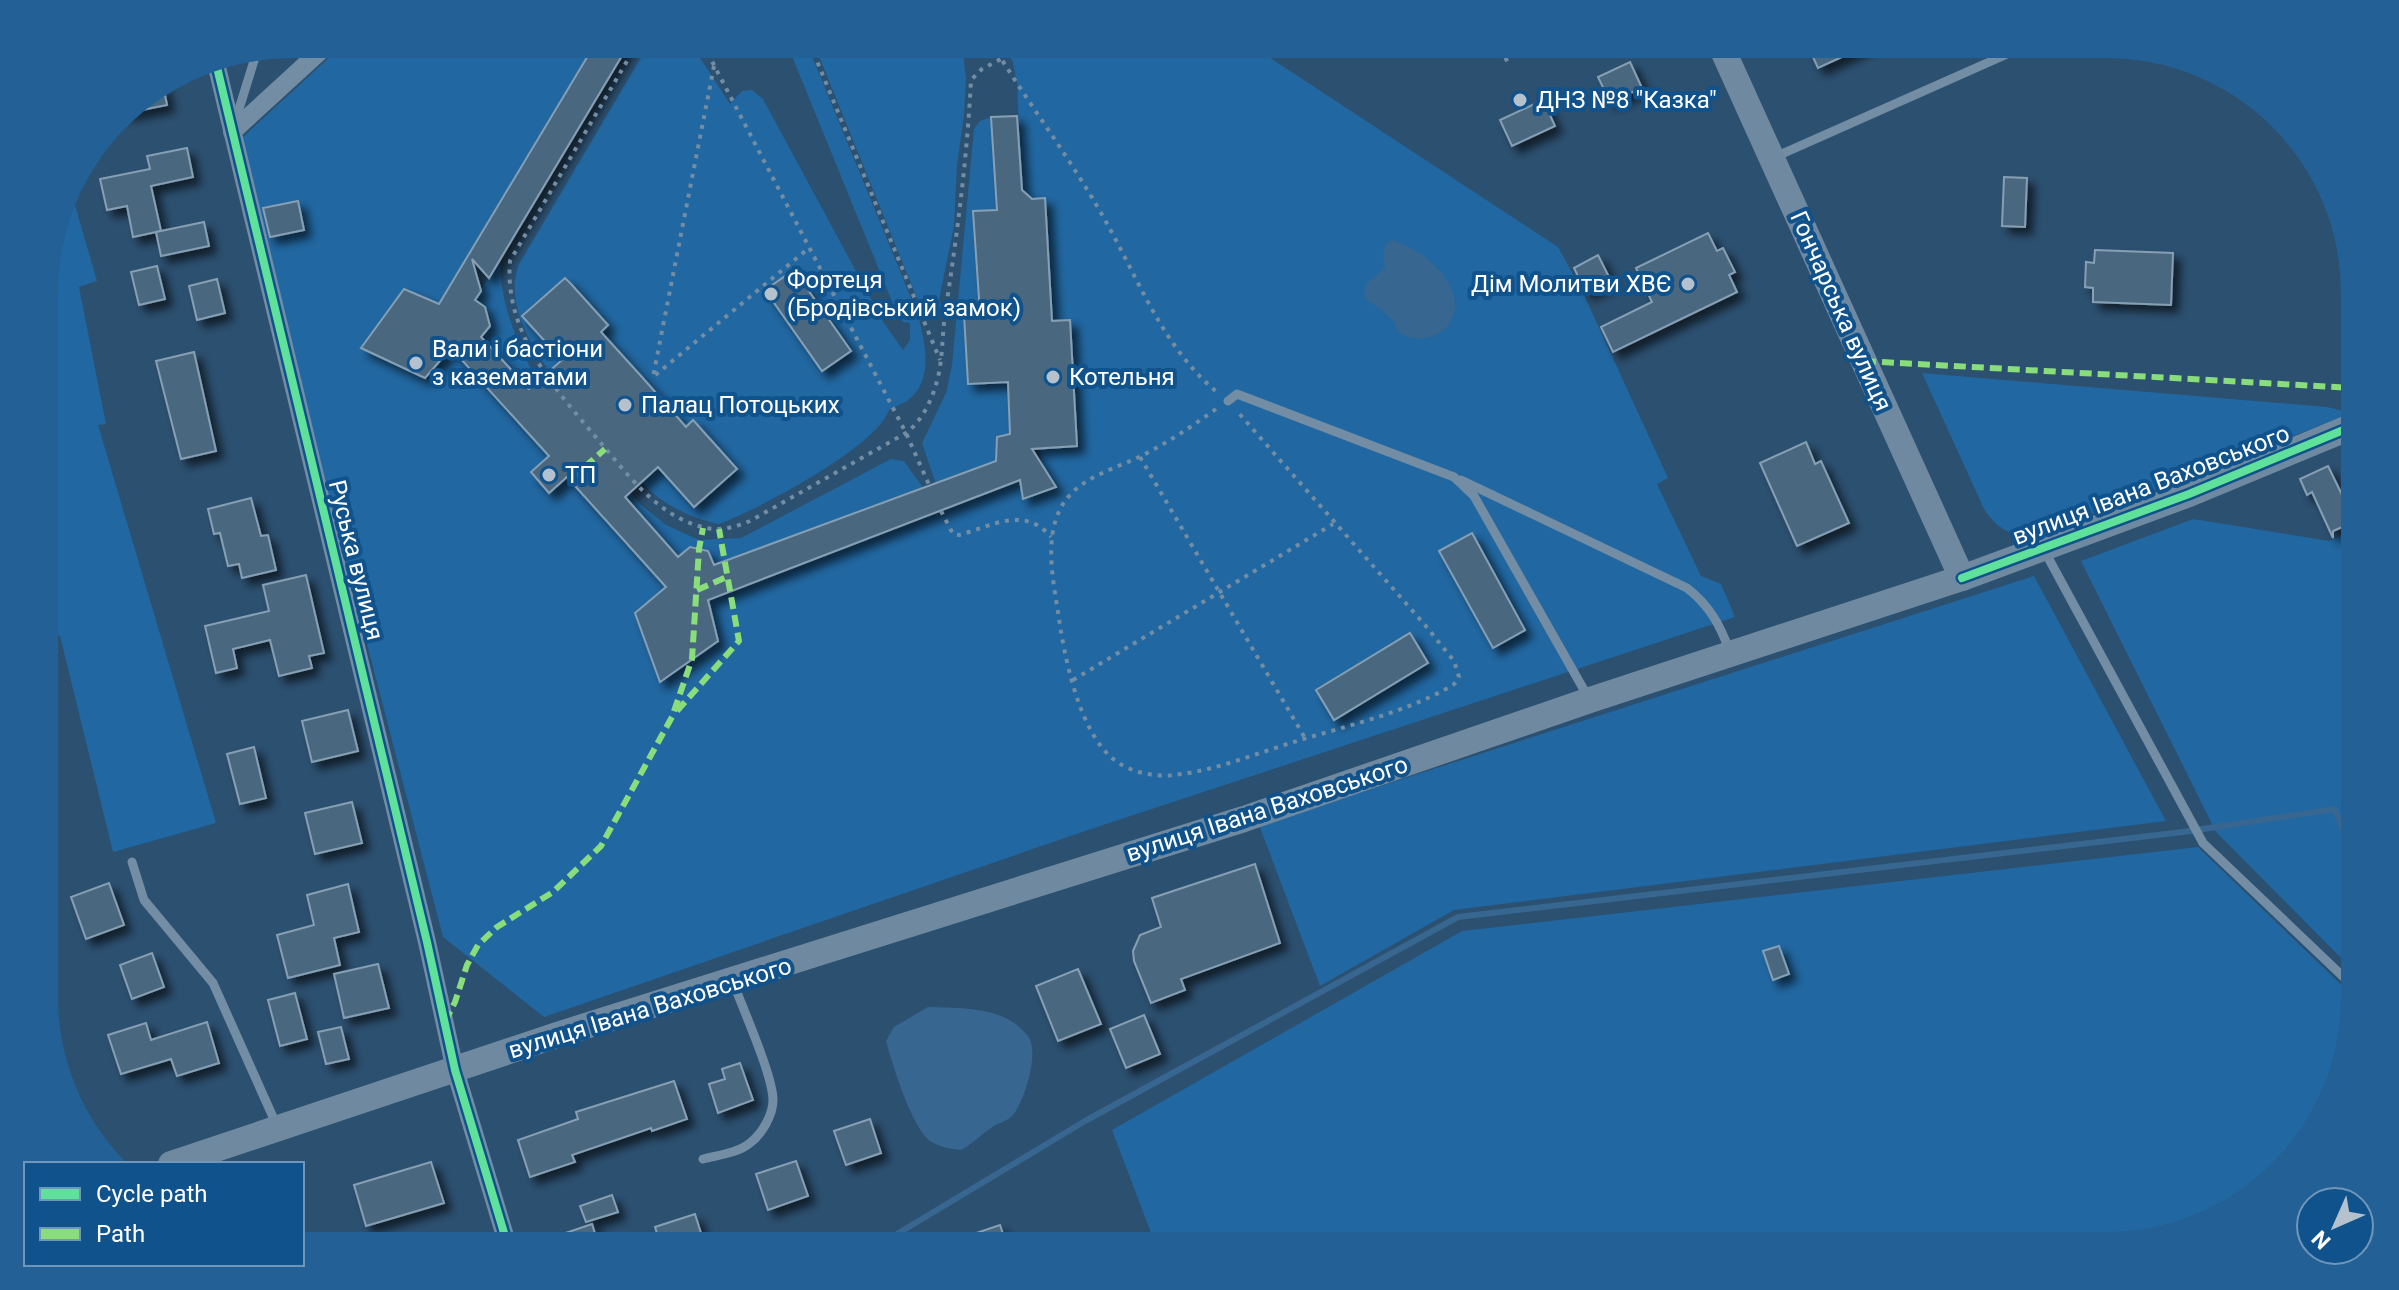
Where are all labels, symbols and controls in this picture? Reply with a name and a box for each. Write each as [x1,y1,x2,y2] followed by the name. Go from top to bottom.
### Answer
[1536,86,1717,114] place label: ДНЗ №8 "Казка"
[1511,91,1529,109] marker: ДНЗ №8 "Казка"
[1784,207,1898,415] street label: Гончарська вулиця
[787,266,1021,322] place label: Фортеця (Бродівський замок)
[1471,270,1672,298] place label: Дім Молитви ХВЄ
[1679,275,1697,293] marker: Дім Молитви ХВЄ
[762,285,780,303] marker: Фортеця (Бродівський замок)
[432,335,603,391] place label: Вали і бастіони з казематами
[407,354,425,372] marker: Вали і бастіони з казематами
[1069,363,1175,391] place label: Котельня
[1044,368,1062,386] marker: Котельня
[641,391,840,419] place label: Палац Потоцьких
[616,396,634,414] marker: Палац Потоцьких
[2009,419,2293,551] street label: вулиця Івана Ваховського
[565,461,596,489] place label: ТП
[540,466,558,484] marker: ТП
[323,477,389,643] street label: Руська вулиця
[1123,750,1411,868] street label: вулиця Івана Ваховського
[505,952,795,1064] street label: вулиця Івана Ваховського
[24,1162,304,1266] legend
[96,1180,208,1208] text: Cycle path
[2295,1186,2375,1266] north arrow
[96,1220,145,1248] text: Path
[2307,1225,2336,1254] text: N

